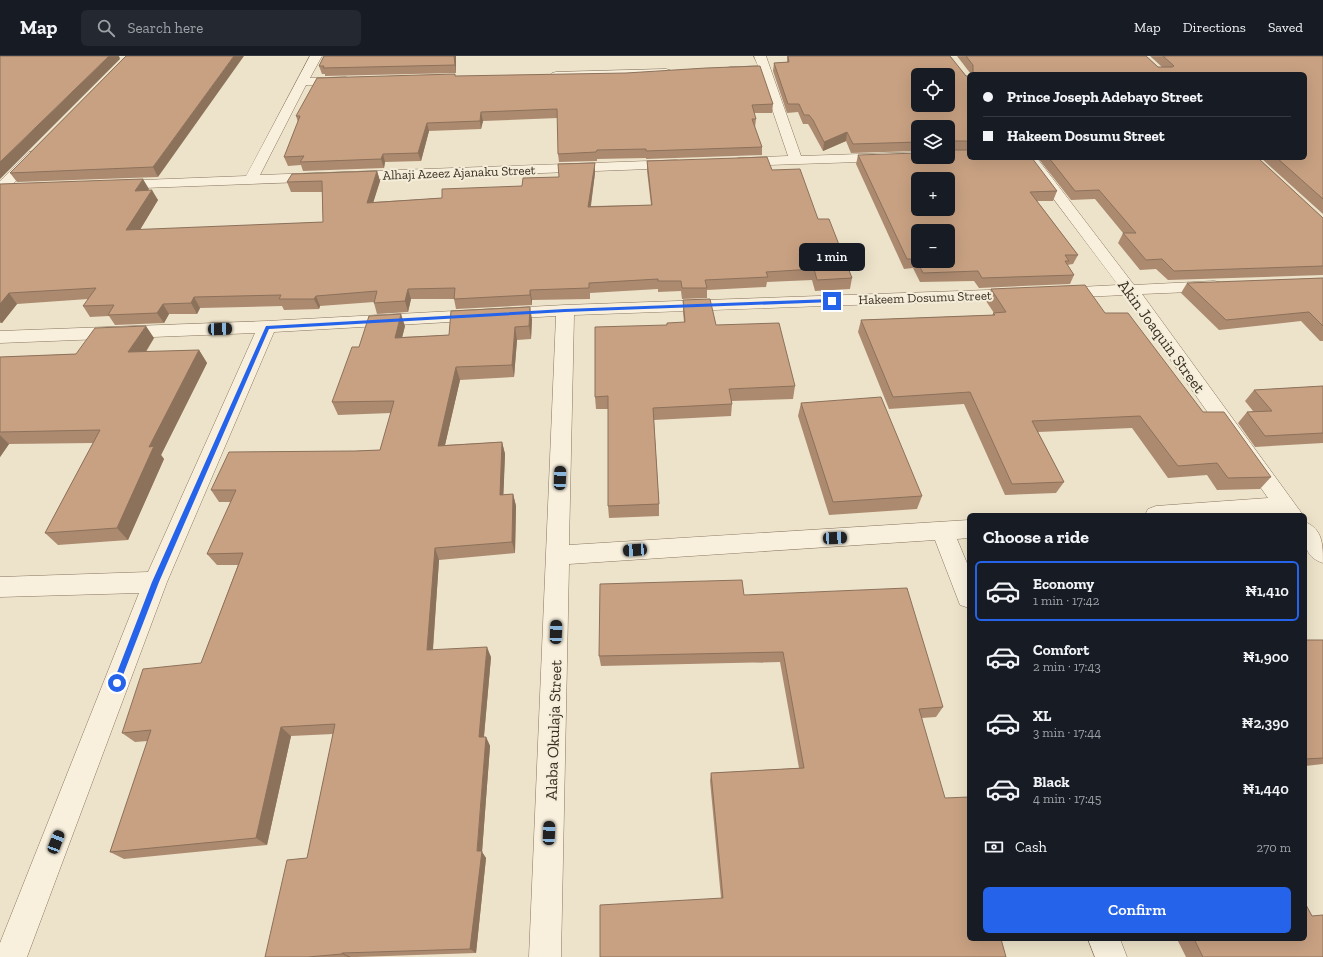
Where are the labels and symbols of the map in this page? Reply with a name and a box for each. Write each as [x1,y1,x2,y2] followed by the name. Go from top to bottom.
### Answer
[382,162,536,184] street label: Alhaji Azeez Ajanaku Street
[799,243,865,271] callout: 1 min
[1114,276,1209,397] street label: Akin Joaquin Street
[858,288,992,307] street label: Hakeem Dosumu Street
[823,292,841,310] route end
[208,323,232,335] car
[554,466,566,490] car
[823,531,847,545] car
[623,543,647,557] car
[550,620,562,644] car
[542,659,565,801] street label: Alaba Okulaja Street
[108,674,126,692] route start
[543,821,555,845] car
[46,829,66,855] car

